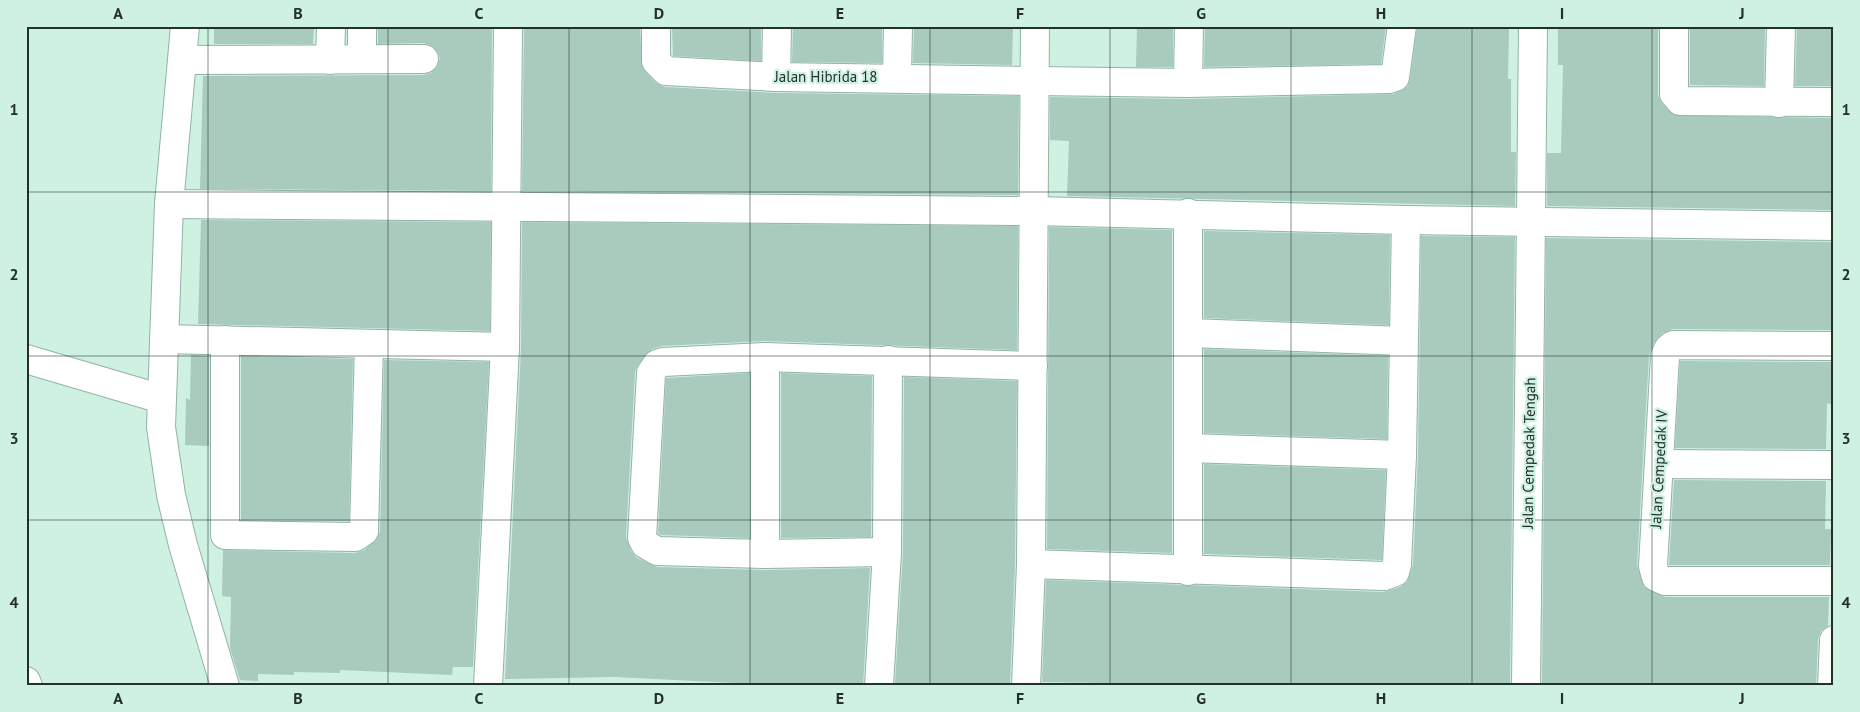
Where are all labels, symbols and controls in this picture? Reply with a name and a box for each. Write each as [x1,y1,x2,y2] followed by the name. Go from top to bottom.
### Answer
[113,3,123,23] text: A
[293,3,303,23] text: B
[475,3,484,23] text: C
[654,3,664,23] text: D
[836,3,844,23] text: E
[1016,3,1024,23] text: F
[1196,3,1206,23] text: G
[1376,3,1386,23] text: H
[1560,3,1564,23] text: I
[1738,3,1745,23] text: J
[773,67,878,86] street label: Jalan Hibrida 18
[9,99,19,119] text: 1
[1841,99,1851,119] text: 1
[9,264,19,284] text: 2
[1841,264,1851,284] text: 2
[1518,377,1539,530] street label: Jalan Cempedak Tengah
[1646,409,1671,530] street label: Jalan Cempedak IV
[9,428,19,448] text: 3
[1841,428,1851,448] text: 3
[9,592,19,612] text: 4
[1841,592,1851,612] text: 4
[113,688,123,708] text: A
[293,688,303,708] text: B
[475,688,484,708] text: C
[654,688,664,708] text: D
[836,688,844,708] text: E
[1016,688,1024,708] text: F
[1196,688,1206,708] text: G
[1376,688,1386,708] text: H
[1560,688,1564,708] text: I
[1738,688,1745,708] text: J

